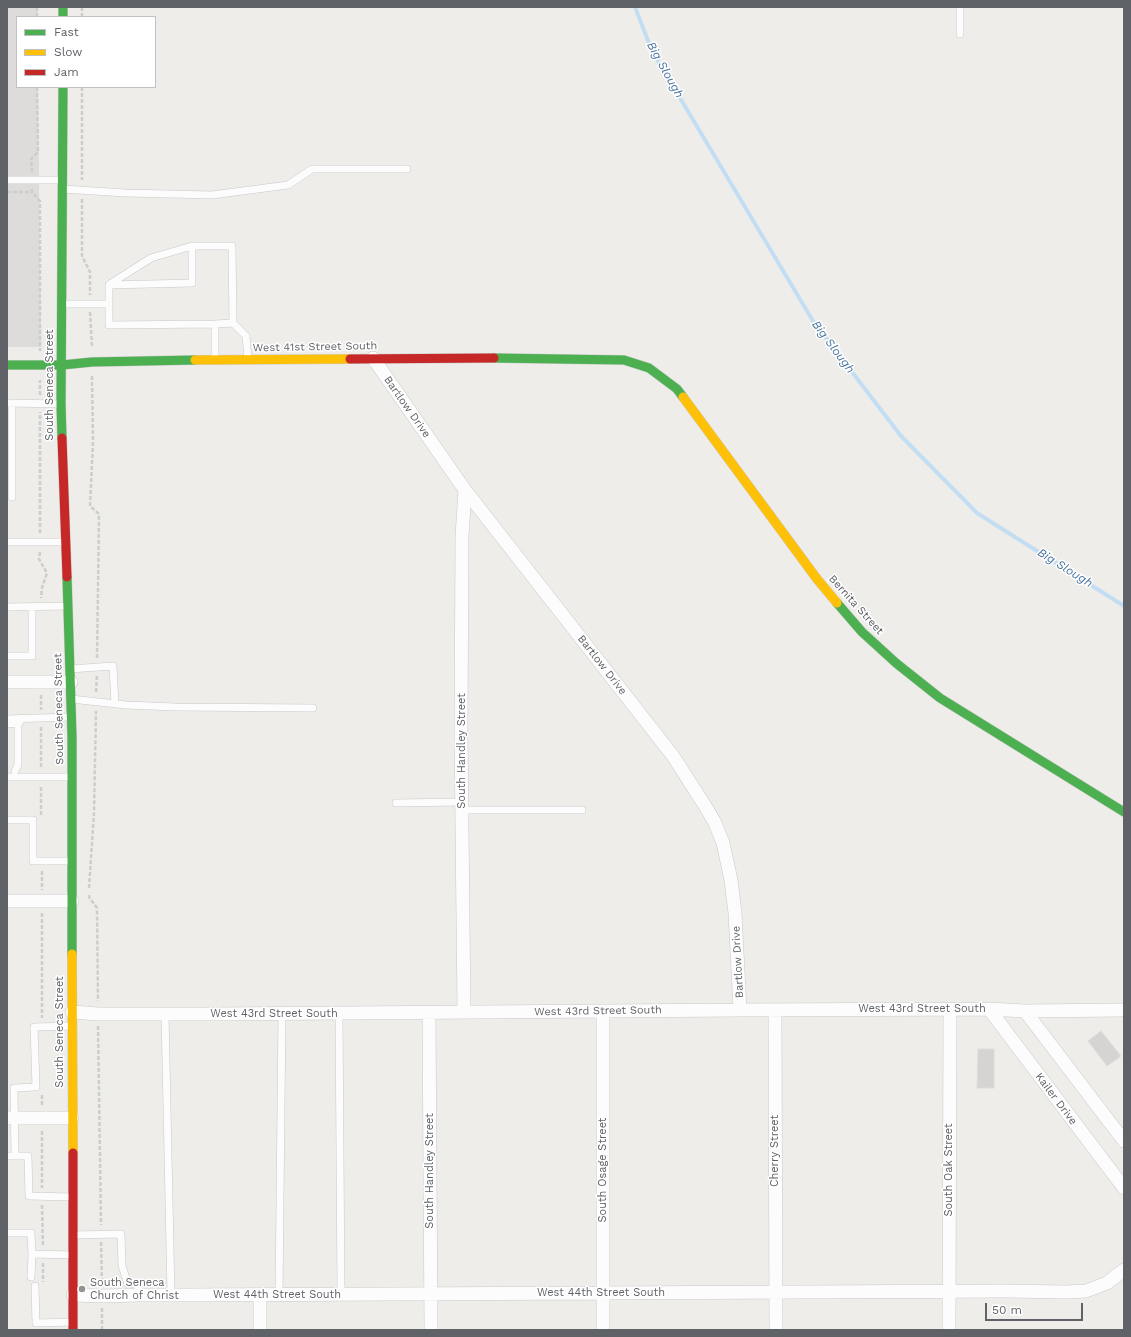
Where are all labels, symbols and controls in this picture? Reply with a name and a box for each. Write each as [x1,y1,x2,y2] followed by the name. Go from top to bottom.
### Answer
[16,16,156,88] legend
[54,25,79,39] text: Fast
[644,39,686,101] water label: Big Slough
[54,45,82,59] text: Slow
[54,65,79,79] text: Jam
[809,318,857,376] water label: Big Slough
[43,329,57,441] street label: South Seneca Street
[253,339,377,355] street label: West 41st Street South
[381,374,433,440] street label: Bartlow Drive
[1035,545,1095,591] water label: Big Slough
[826,573,886,637] street label: Bernita Street
[575,632,629,698] street label: Bartlow Drive
[51,653,67,765] street label: South Seneca Street
[455,693,469,809] street label: South Handley Street
[730,926,746,998] street label: Bartlow Drive
[53,976,67,1088] street label: South Seneca Street
[858,1002,986,1016] street label: West 43rd Street South
[534,1003,662,1019] street label: West 43rd Street South
[210,1007,338,1021] street label: West 43rd Street South
[1032,1070,1080,1128] street label: Kailer Drive
[423,1113,437,1229] street label: South Handley Street
[768,1115,782,1187] street label: Cherry Street
[596,1118,610,1222] street label: South Osage Street
[942,1123,956,1217] street label: South Oak Street
[90,1276,179,1302] place label: South Seneca Church of Christ
[77,1284,87,1294] marker: South Seneca Church of Christ
[537,1286,665,1300] street label: West 44th Street South
[213,1288,341,1302] street label: West 44th Street South
[987,1295,1085,1321] scale bar
[992,1303,1022,1317] text: 50 m

